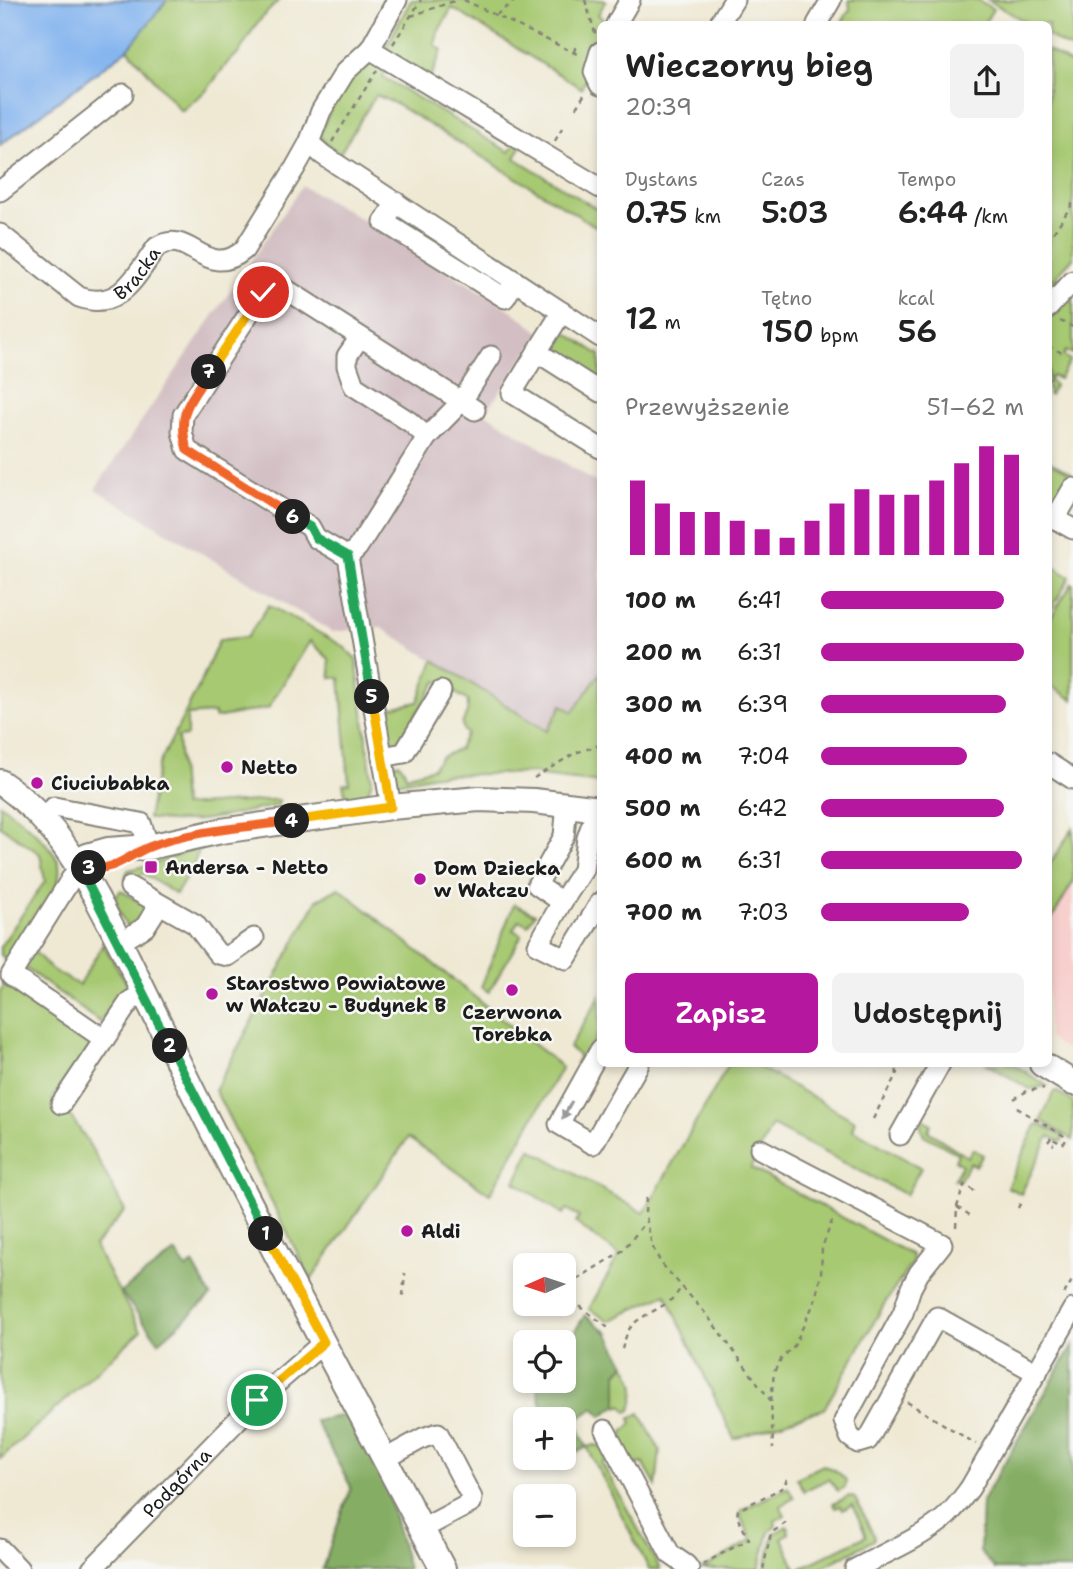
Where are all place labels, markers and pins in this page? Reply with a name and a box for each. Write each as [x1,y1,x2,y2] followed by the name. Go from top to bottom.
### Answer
[233,262,293,322] pin
[192,354,227,390] pin: 7
[276,500,310,534] pin: 6
[354,680,390,714] pin: 5
[241,755,298,780] place label: Netto
[219,759,235,775] marker: Netto
[51,771,169,796] place label: Ciuciubabka
[29,775,45,791] marker: Ciuciubabka
[274,804,310,838] pin: 4
[72,850,106,886] pin: 3
[165,855,328,880] place label: Andersa - Netto
[434,856,560,903] place label: Dom Dziecka w Wałczu
[143,859,159,875] marker: Andersa - Netto
[412,871,428,887] marker: Dom Dziecka w Wałczu
[226,971,447,1018] place label: Starostwo Powiatowe w Wałczu - Budynek B
[504,982,520,998] marker: Czerwona Torebka
[204,986,220,1002] marker: Starostwo Powiatowe w Wałczu - Budynek B
[462,1000,562,1047] place label: Czerwona Torebka
[152,1028,188,1064] pin: 2
[248,1216,284,1252] pin: 1
[421,1219,461,1244] place label: Aldi
[399,1223,415,1239] marker: Aldi
[227,1370,287,1430] pin

